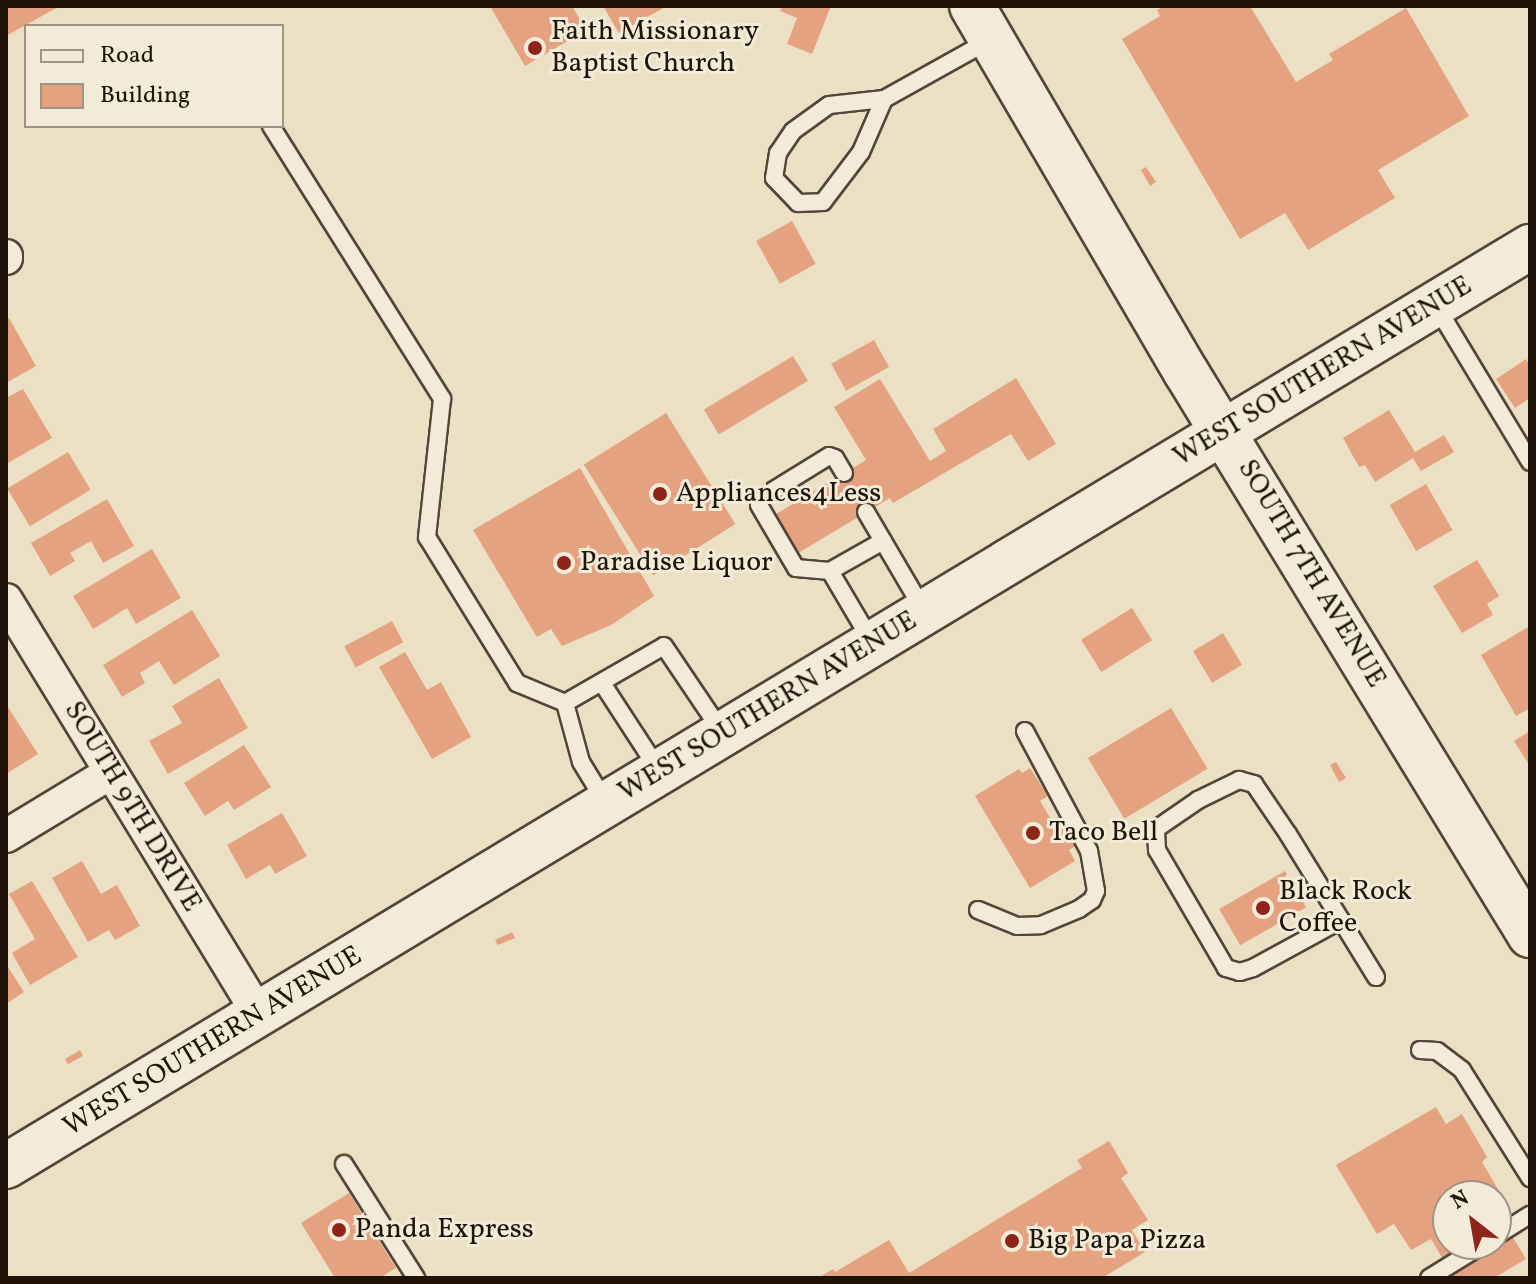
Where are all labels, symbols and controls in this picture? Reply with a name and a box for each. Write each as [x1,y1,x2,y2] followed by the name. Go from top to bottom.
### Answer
[551,15,759,81] place label: Faith Missionary Baptist Church
[24,24,284,128] legend
[100,39,154,73] text: Road
[526,39,544,57] marker: Faith Missionary Baptist Church
[100,79,190,113] text: Building
[1167,269,1479,475] street label: WEST SOUTHERN AVENUE
[1230,454,1392,694] street label: SOUTH 7TH AVENUE
[676,477,881,511] place label: Appliances4Less
[651,485,669,503] marker: Appliances4Less
[580,546,773,580] place label: Paradise Liquor
[555,554,573,572] marker: Paradise Liquor
[612,604,924,810] street label: WEST SOUTHERN AVENUE
[56,696,208,918] street label: SOUTH 9TH DRIVE
[1049,816,1158,850] place label: Taco Bell
[1024,824,1042,842] marker: Taco Bell
[1279,875,1412,941] place label: Black Rock Coffee
[1254,899,1272,917] marker: Black Rock Coffee
[57,939,369,1145] street label: WEST SOUTHERN AVENUE
[1432,1180,1512,1260] north arrow
[1446,1183,1475,1218] text: N
[355,1213,534,1247] place label: Panda Express
[330,1221,348,1239] marker: Panda Express
[1028,1224,1206,1258] place label: Big Papa Pizza
[1003,1232,1021,1250] marker: Big Papa Pizza

